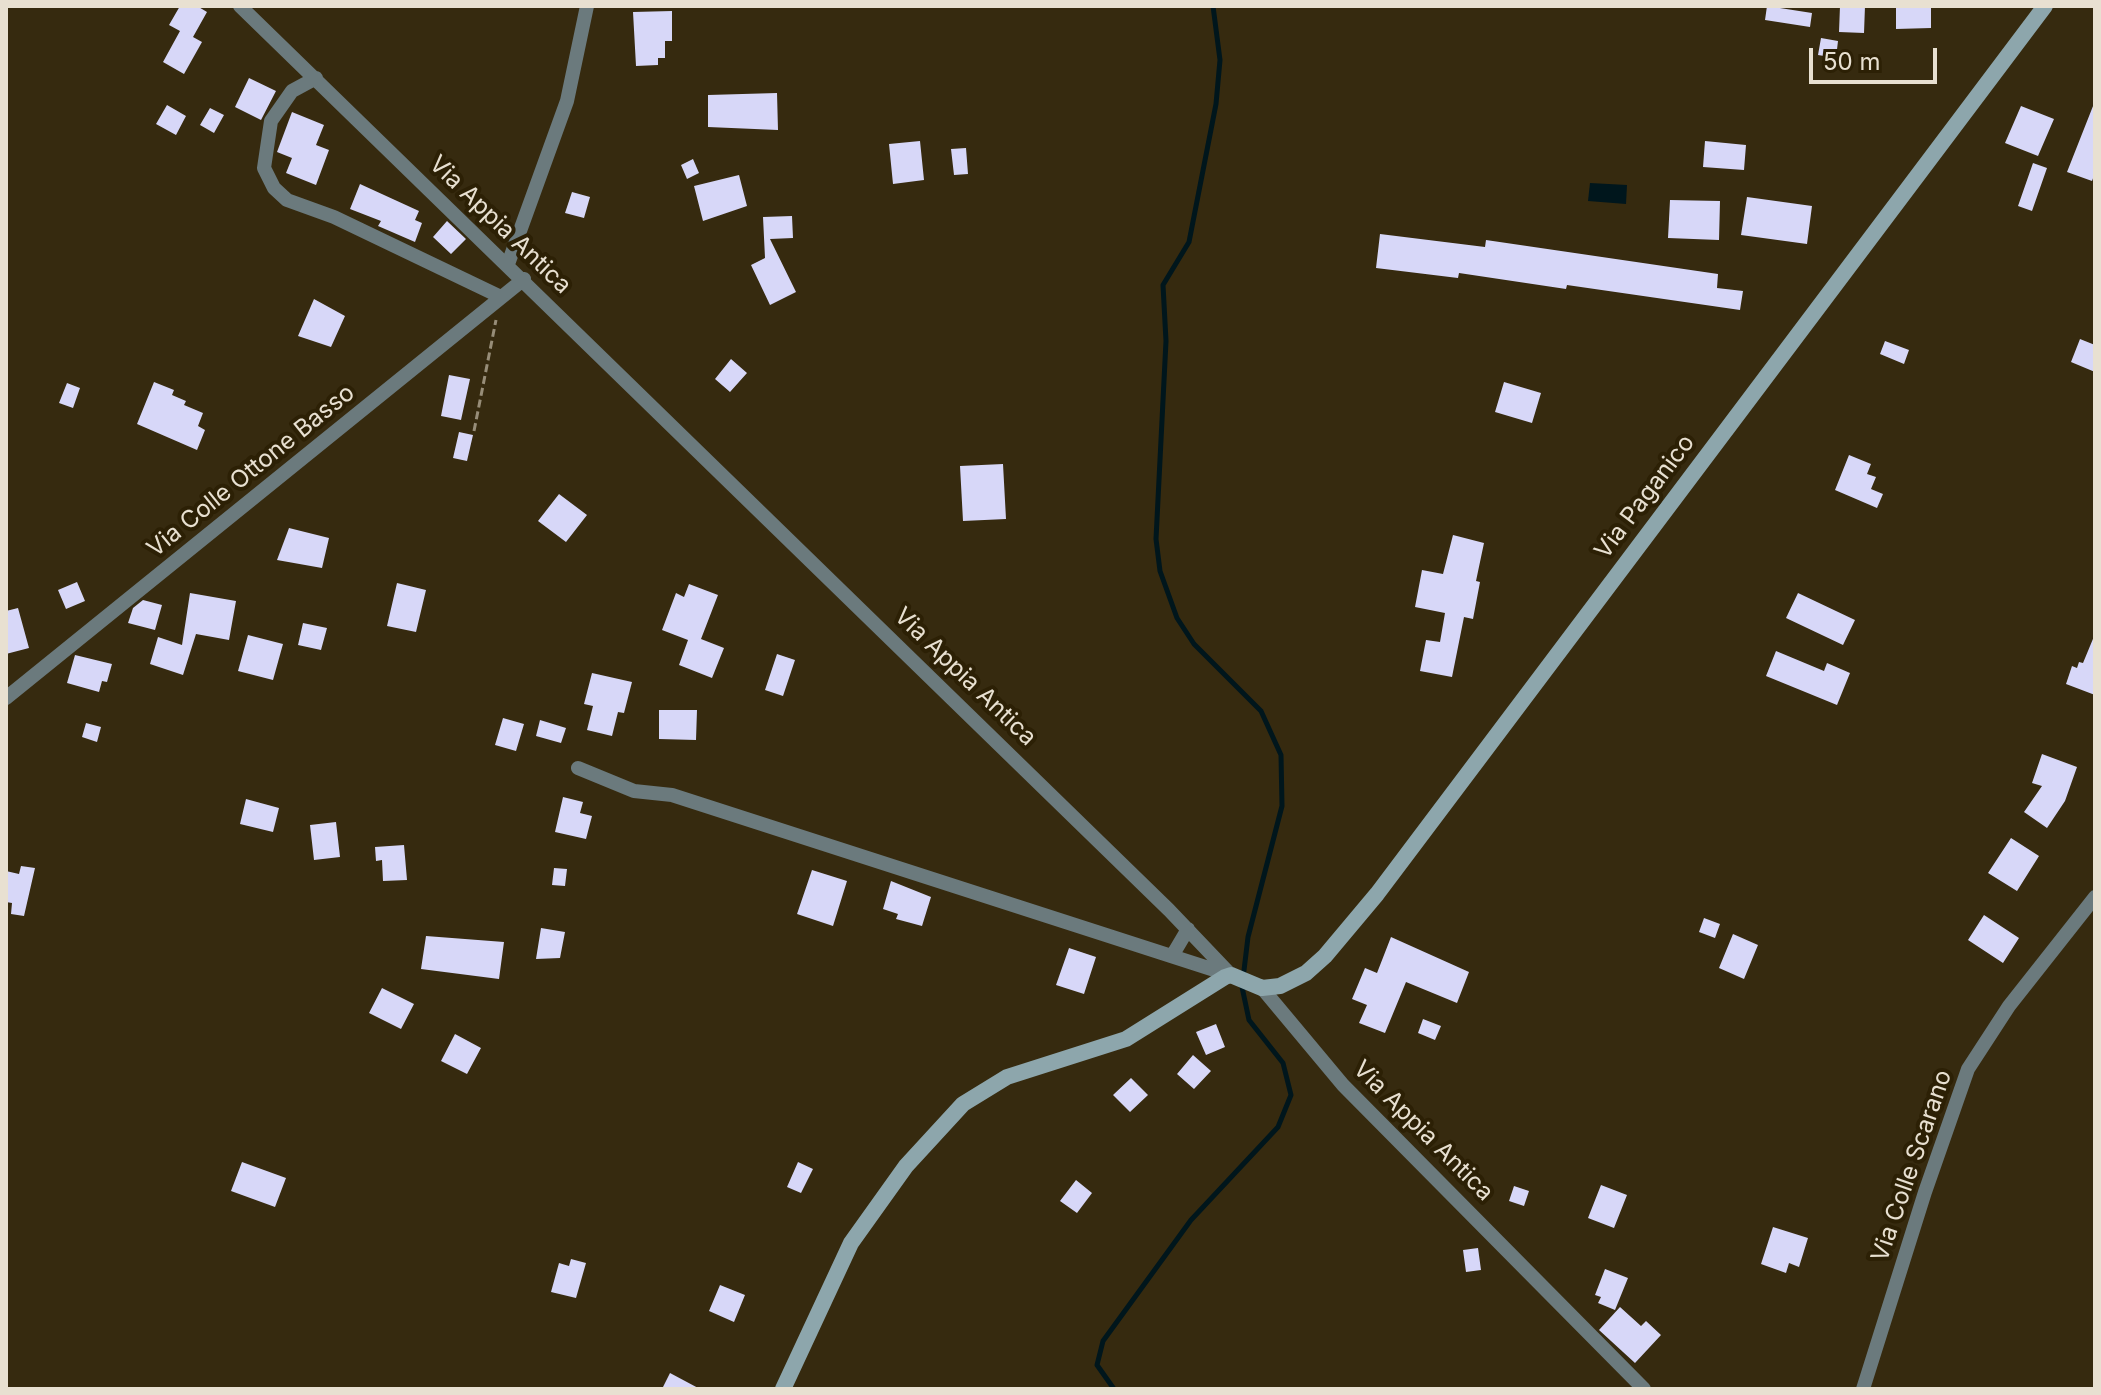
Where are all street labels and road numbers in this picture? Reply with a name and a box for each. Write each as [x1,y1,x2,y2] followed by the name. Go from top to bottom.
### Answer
[423,150,577,300] street label: Via Appia Antica
[142,379,360,563] street label: Via Colle Ottone Basso
[1589,429,1701,565] street label: Via Paganico
[888,602,1042,752] street label: Via Appia Antica
[1347,1055,1499,1207] street label: Via Appia Antica
[1866,1066,1958,1266] street label: Via Colle Scarano

